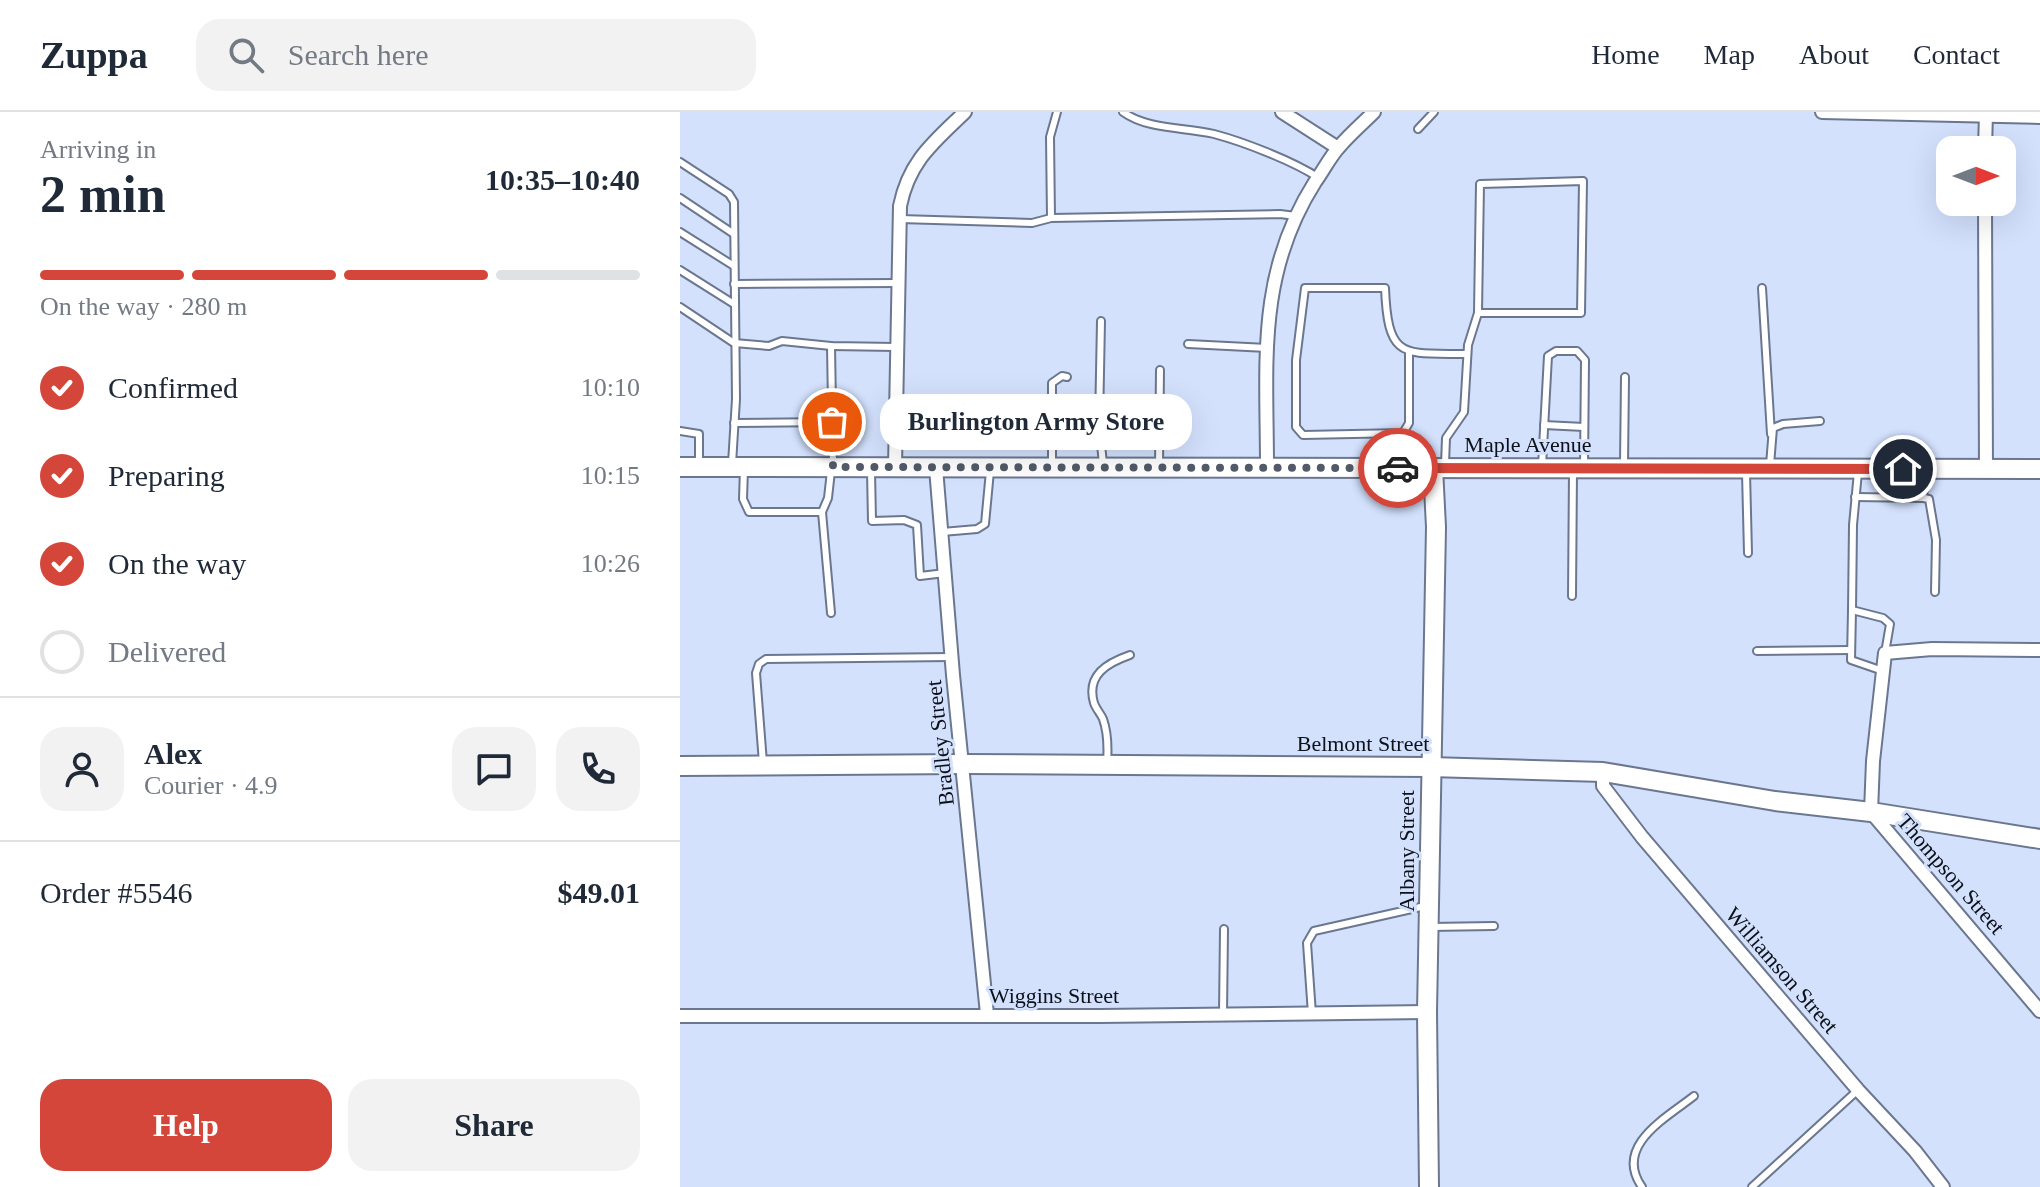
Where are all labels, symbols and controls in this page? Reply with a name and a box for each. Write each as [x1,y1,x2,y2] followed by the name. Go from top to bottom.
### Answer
[196,19,756,91] search box
[224,33,268,77] icon: search
[40,34,148,76] text: Zuppa
[288,38,429,71] text: Search here
[1591,39,1660,70] text: Home
[1704,39,1755,70] text: Map
[1799,39,1869,70] text: About
[1913,39,2000,70] text: Contact
[40,135,156,164] text: Arriving in
[1936,136,2016,216] north arrow
[1936,136,2016,216] map controls
[485,163,640,196] text: 10:35–10:40
[40,166,166,223] text: 2 min
[40,292,247,321] text: On the way · 280 m
[40,366,84,410] icon: check
[108,371,238,404] text: Confirmed
[581,373,640,402] text: 10:10
[798,388,866,456] pin
[880,394,1192,450] callout: Burlington Army Store
[810,400,854,444] icon: bag
[908,407,1164,436] text: Burlington Army Store
[1358,428,1438,508] courier
[1464,432,1592,457] street label: Maple Avenue
[1869,435,1937,503] pin
[1376,446,1420,490] icon: car
[1881,447,1925,491] icon: home
[40,454,84,498] icon: check
[108,459,225,492] text: Preparing
[581,461,640,490] text: 10:15
[40,542,84,586] icon: check
[108,547,246,580] text: On the way
[581,549,640,578] text: 10:26
[108,635,226,668] text: Delivered
[921,679,959,807] street label: Bradley Street
[40,727,124,811] button: person
[452,727,536,811] button: chat
[556,727,640,811] button: phone
[1297,731,1429,756] street label: Belmont Street
[144,737,202,770] text: Alex
[144,771,278,800] text: Courier · 4.9
[1394,790,1419,912] street label: Albany Street
[1892,809,2010,939] street label: Thompson Street
[40,876,192,909] text: Order #5546
[558,876,640,909] text: $49.01
[1721,902,1843,1038] street label: Williamson Street
[989,983,1119,1008] street label: Wiggins Street
[40,1079,332,1171] button: Help
[348,1079,640,1171] button: Share

